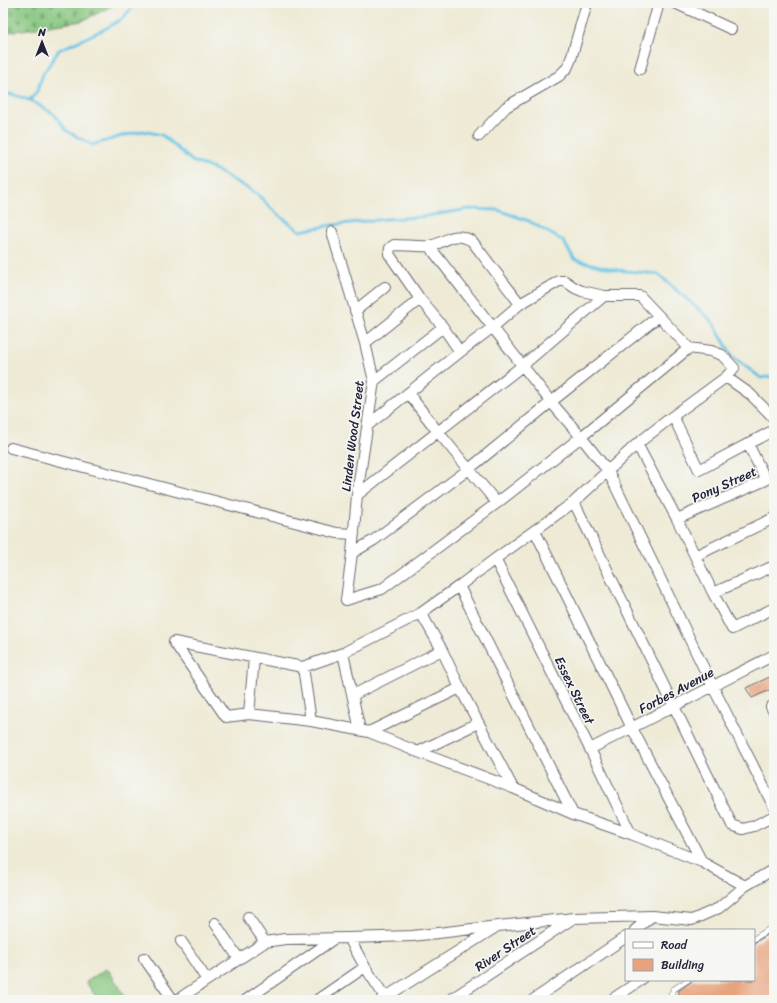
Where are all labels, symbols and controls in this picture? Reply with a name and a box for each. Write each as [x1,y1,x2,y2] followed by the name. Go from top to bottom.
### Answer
[22,22,62,62] north arrow
[37,23,46,42] text: N
[334,379,371,493] street label: Linden Wood Street
[688,460,761,509] street label: Pony Street
[548,652,601,729] street label: Essex Street
[634,661,718,720] street label: Forbes Avenue
[470,919,541,978] street label: River Street
[625,929,755,981] legend
[661,934,688,956] text: Road
[661,954,704,976] text: Building

